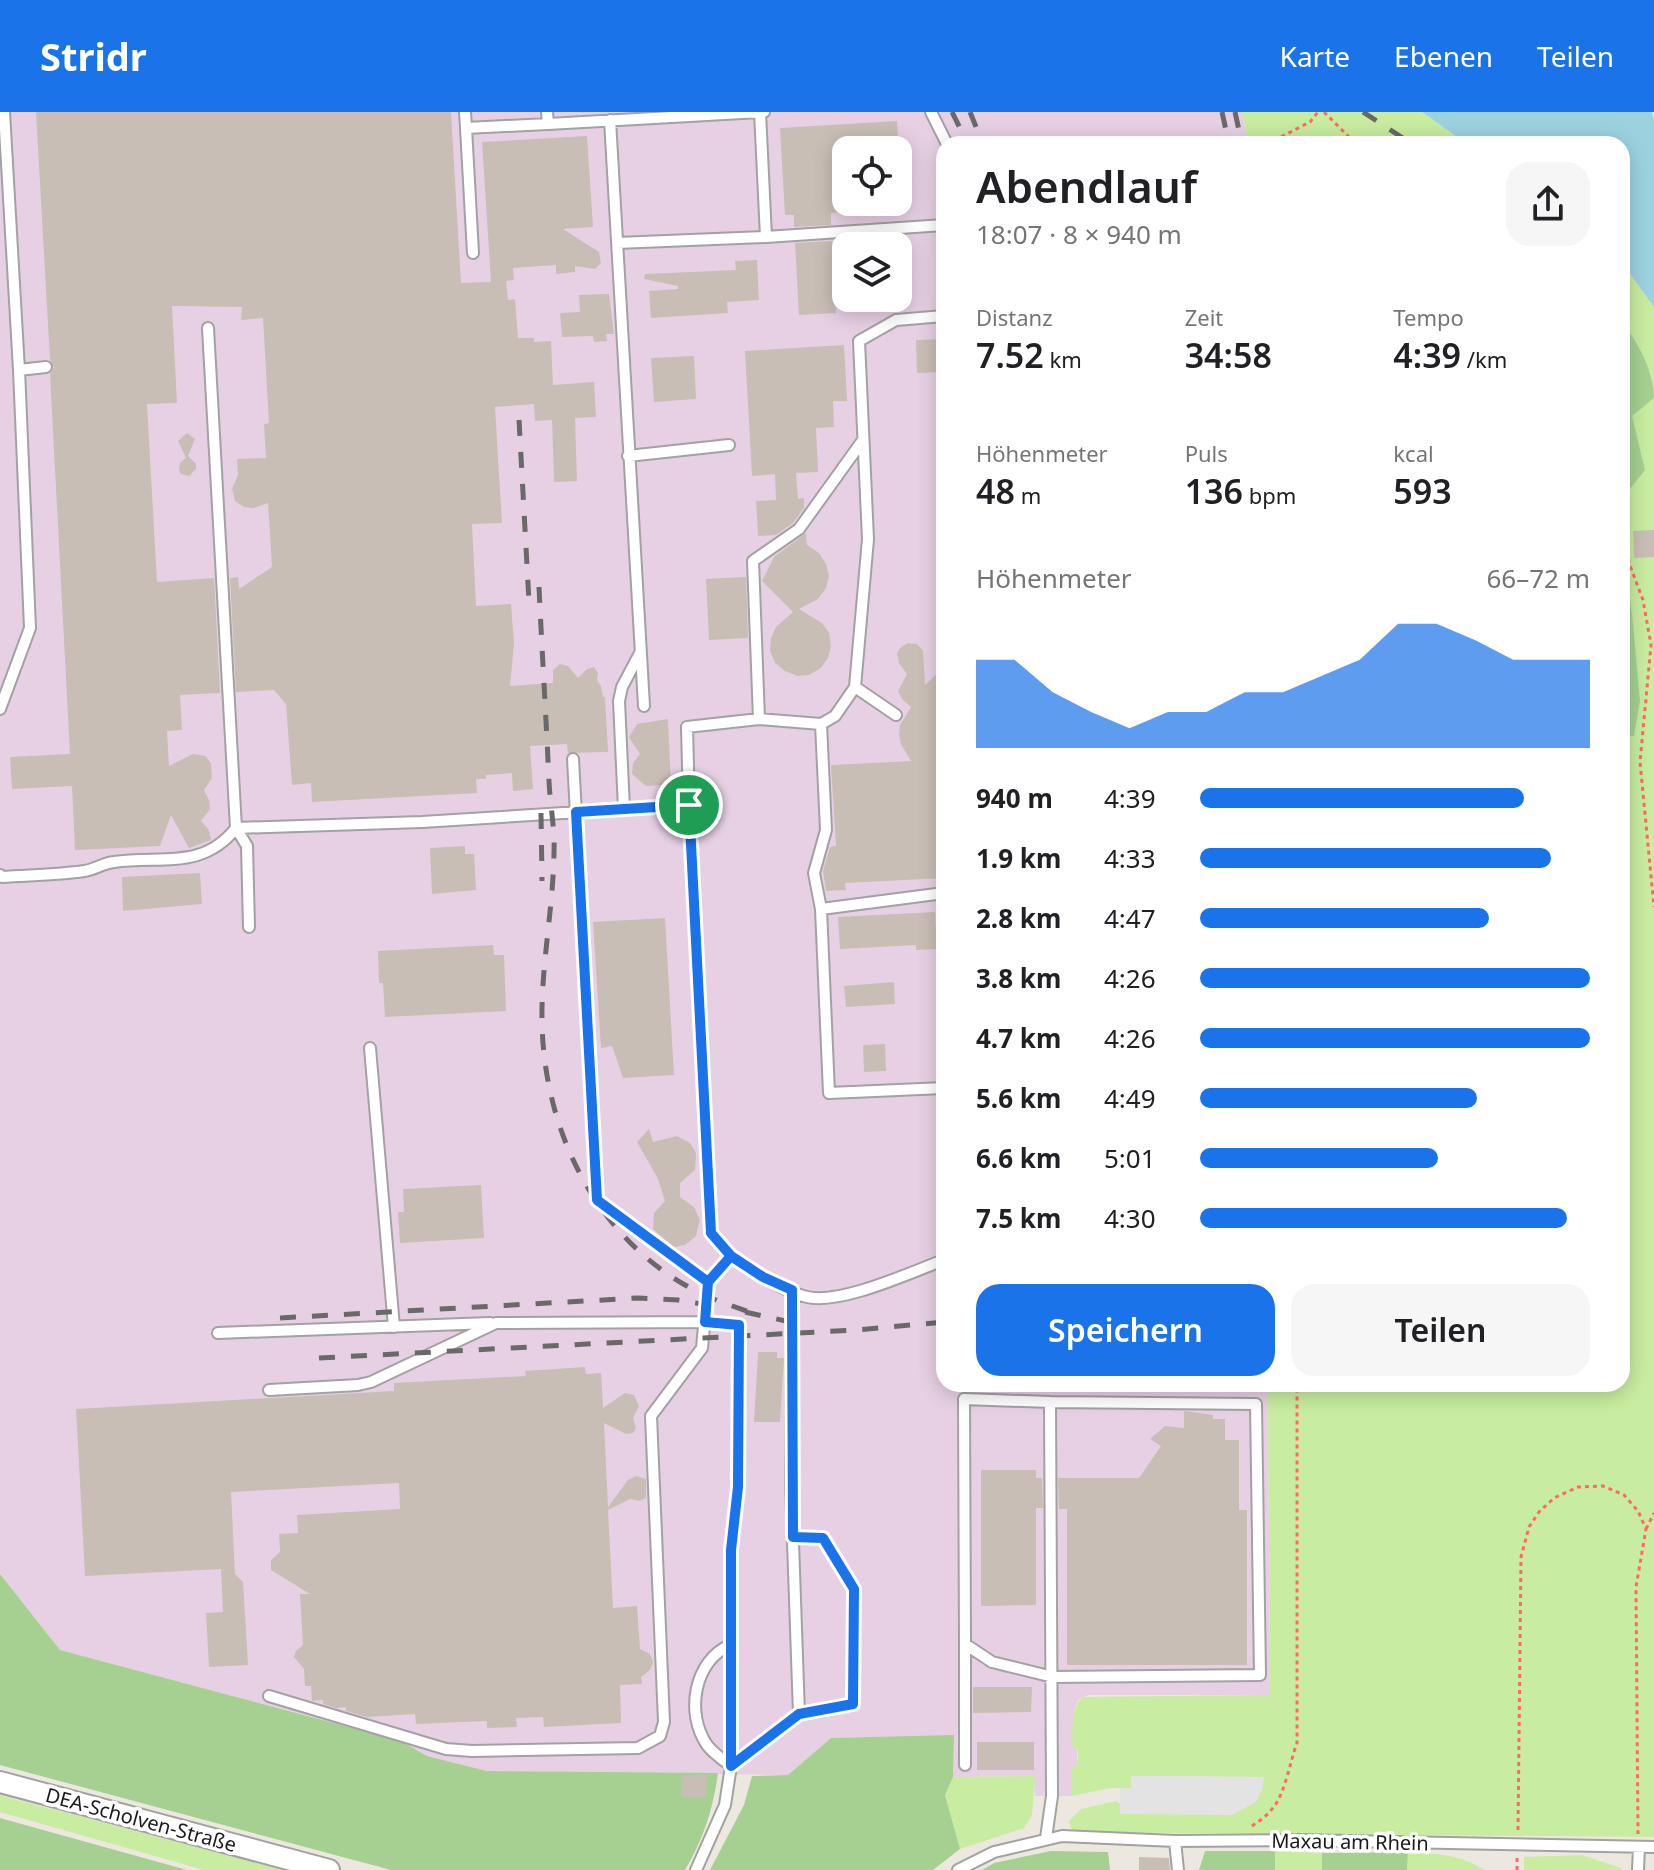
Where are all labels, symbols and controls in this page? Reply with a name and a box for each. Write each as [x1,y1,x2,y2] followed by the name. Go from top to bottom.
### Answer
[40,30,147,82] text: Stridr
[1280,37,1350,75] text: Karte
[1394,37,1493,75] text: Ebenen
[1537,37,1614,75] text: Teilen
[832,136,912,312] map controls
[832,136,912,216] button: locate
[976,156,1197,216] text: Abendlauf
[1506,162,1590,246] button: share
[976,216,1182,252] text: 18:07 · 8 × 940 m
[832,232,912,312] button: layers
[976,302,1053,332] text: Distanz
[1185,302,1223,332] text: Zeit
[1393,302,1464,332] text: Tempo
[976,332,1044,378] text: 7.52
[1185,332,1272,378] text: 34:58
[1393,332,1461,378] text: 4:39
[1044,344,1082,374] text: km
[1461,344,1507,374] text: /km
[976,438,1108,468] text: Höhenmeter
[1185,438,1228,468] text: Puls
[1393,438,1434,468] text: kcal
[976,468,1015,514] text: 48
[1185,468,1243,514] text: 136
[1393,468,1452,514] text: 593
[1015,480,1041,510] text: m
[1243,480,1296,510] text: bpm
[976,560,1132,596] text: Höhenmeter
[1486,560,1590,596] text: 66–72 m
[655,771,723,839] pin
[976,780,1053,816] text: 940 m
[1104,780,1156,816] text: 4:39
[667,783,711,827] icon: arrive
[976,840,1061,876] text: 1.9 km
[1104,840,1156,876] text: 4:33
[976,900,1061,936] text: 2.8 km
[1104,900,1156,936] text: 4:47
[976,960,1061,996] text: 3.8 km
[1104,960,1156,996] text: 4:26
[976,1020,1061,1056] text: 4.7 km
[1104,1020,1156,1056] text: 4:26
[976,1080,1061,1116] text: 5.6 km
[1104,1080,1156,1116] text: 4:49
[976,1140,1061,1176] text: 6.6 km
[1104,1140,1156,1176] text: 5:01
[976,1200,1061,1236] text: 7.5 km
[1104,1200,1156,1236] text: 4:30
[976,1284,1275,1376] button: Speichern
[1291,1284,1590,1376] button: Teilen
[43,1781,240,1858] street label: DEA-Scholven-Straße
[1271,1827,1429,1856] street label: Maxau am Rhein

